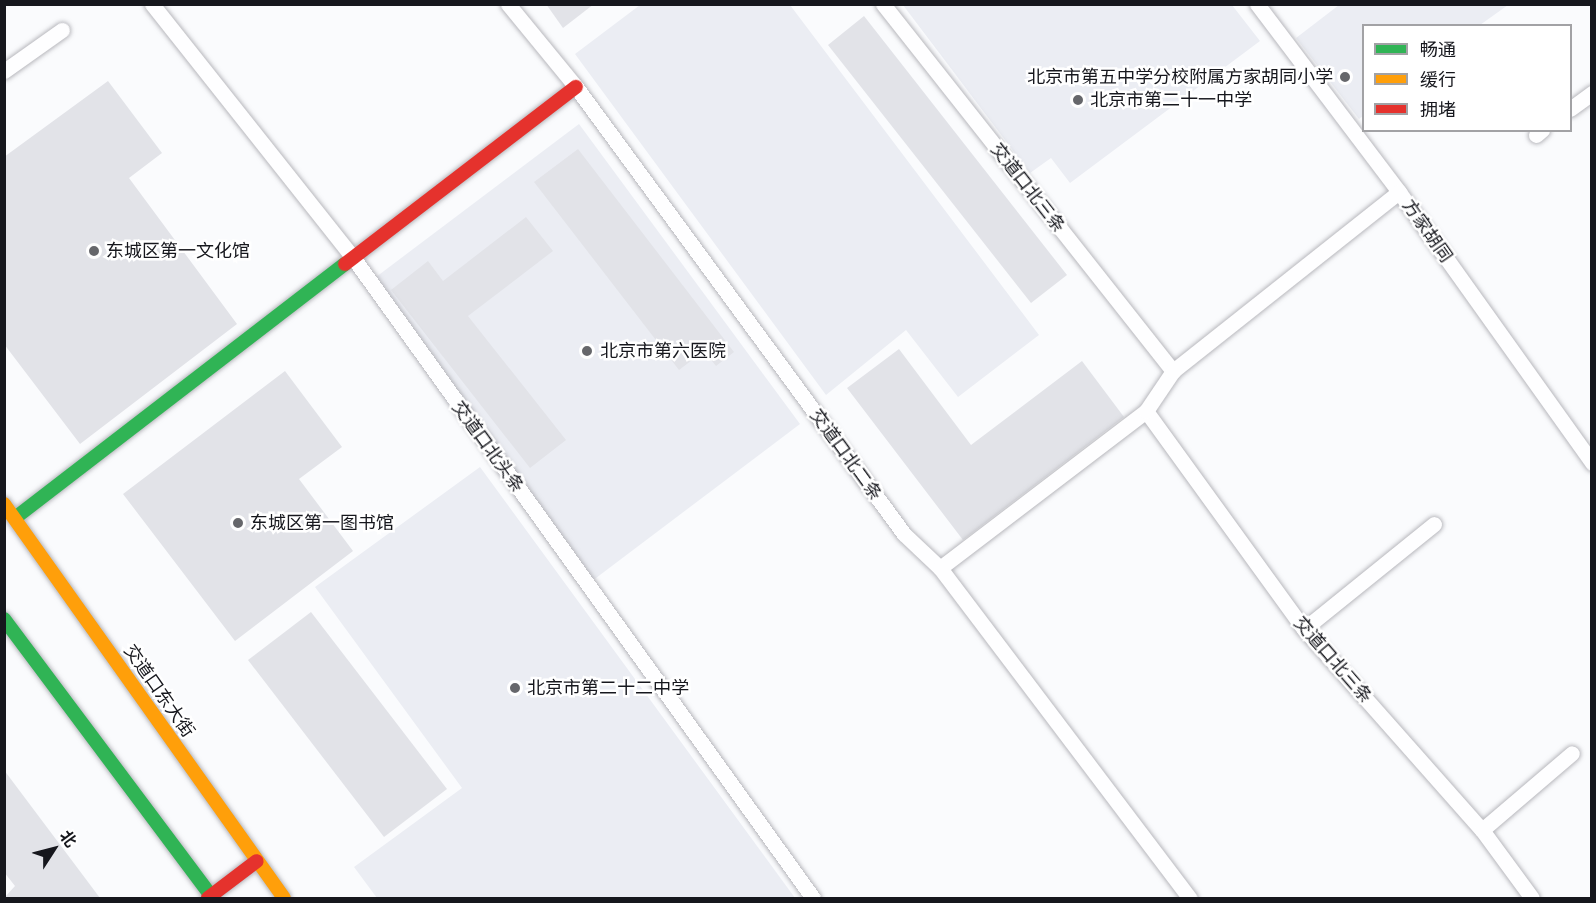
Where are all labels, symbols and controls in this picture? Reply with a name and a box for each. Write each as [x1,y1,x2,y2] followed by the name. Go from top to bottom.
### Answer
[1362,24,1572,132] legend
[1420,36,1456,63] text: 畅通
[1027,66,1333,88] place label: 北京市第五中学分校附属方家胡同小学
[1420,66,1456,93] text: 缓行
[1338,70,1352,84] marker: 北京市第五中学分校附属方家胡同小学
[1090,89,1252,111] place label: 北京市第二十一中学
[1071,93,1085,107] marker: 北京市第二十一中学
[1420,96,1456,123] text: 拥堵
[986,139,1070,237] street label: 交道口北三条
[1398,195,1456,267] street label: 方家胡同
[106,240,250,262] place label: 东城区第一文化馆
[87,244,101,258] marker: 东城区第一文化馆
[600,340,726,362] place label: 北京市第六医院
[578,342,596,360] marker: 北京市第六医院
[448,397,528,497] street label: 交道口北头条
[806,405,886,505] street label: 交道口北二条
[250,512,394,534] place label: 东城区第一图书馆
[231,516,245,530] marker: 东城区第一图书馆
[1289,612,1377,708] street label: 交道口北三条
[119,641,199,741] street label: 交道口东大街
[527,677,689,699] place label: 北京市第二十二中学
[508,681,522,695] marker: 北京市第二十二中学
[24,819,84,879] north arrow
[54,825,83,852] text: 北

